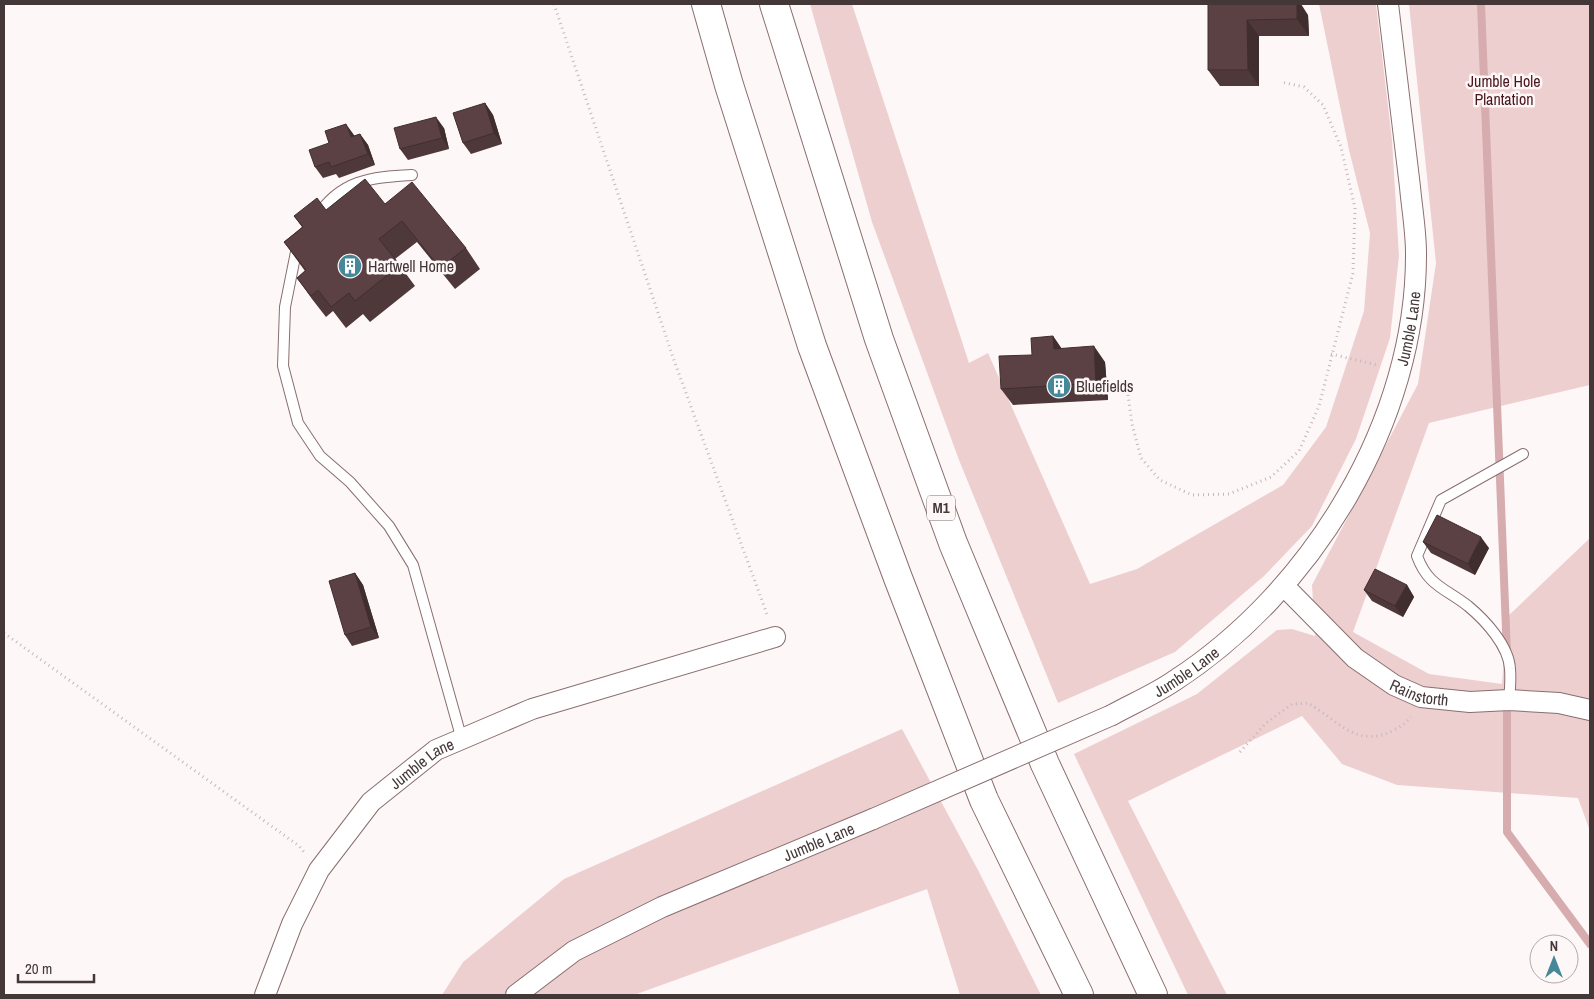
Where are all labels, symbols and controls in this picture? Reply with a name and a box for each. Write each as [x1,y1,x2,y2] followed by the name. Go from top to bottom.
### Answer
[1468,70,1540,110] park label: Jumble Hole Plantation
[337,253,363,279] building icon: Hartwell Home
[368,255,454,277] place label: Hartwell Home
[1391,290,1425,368] street label: Jumble Lane
[1046,373,1072,399] building icon: Bluefields
[1076,375,1134,397] place label: Bluefields
[927,496,955,520] road number: M1
[1150,641,1224,702] street label: Jumble Lane
[1386,674,1450,711] street label: Rainstorth
[385,733,457,794] street label: Jumble Lane
[780,817,858,866] street label: Jumble Lane
[1529,934,1579,984] north arrow
[1550,937,1558,955] text: N
[18,952,94,984] scale bar
[25,958,52,979] text: 20 m

